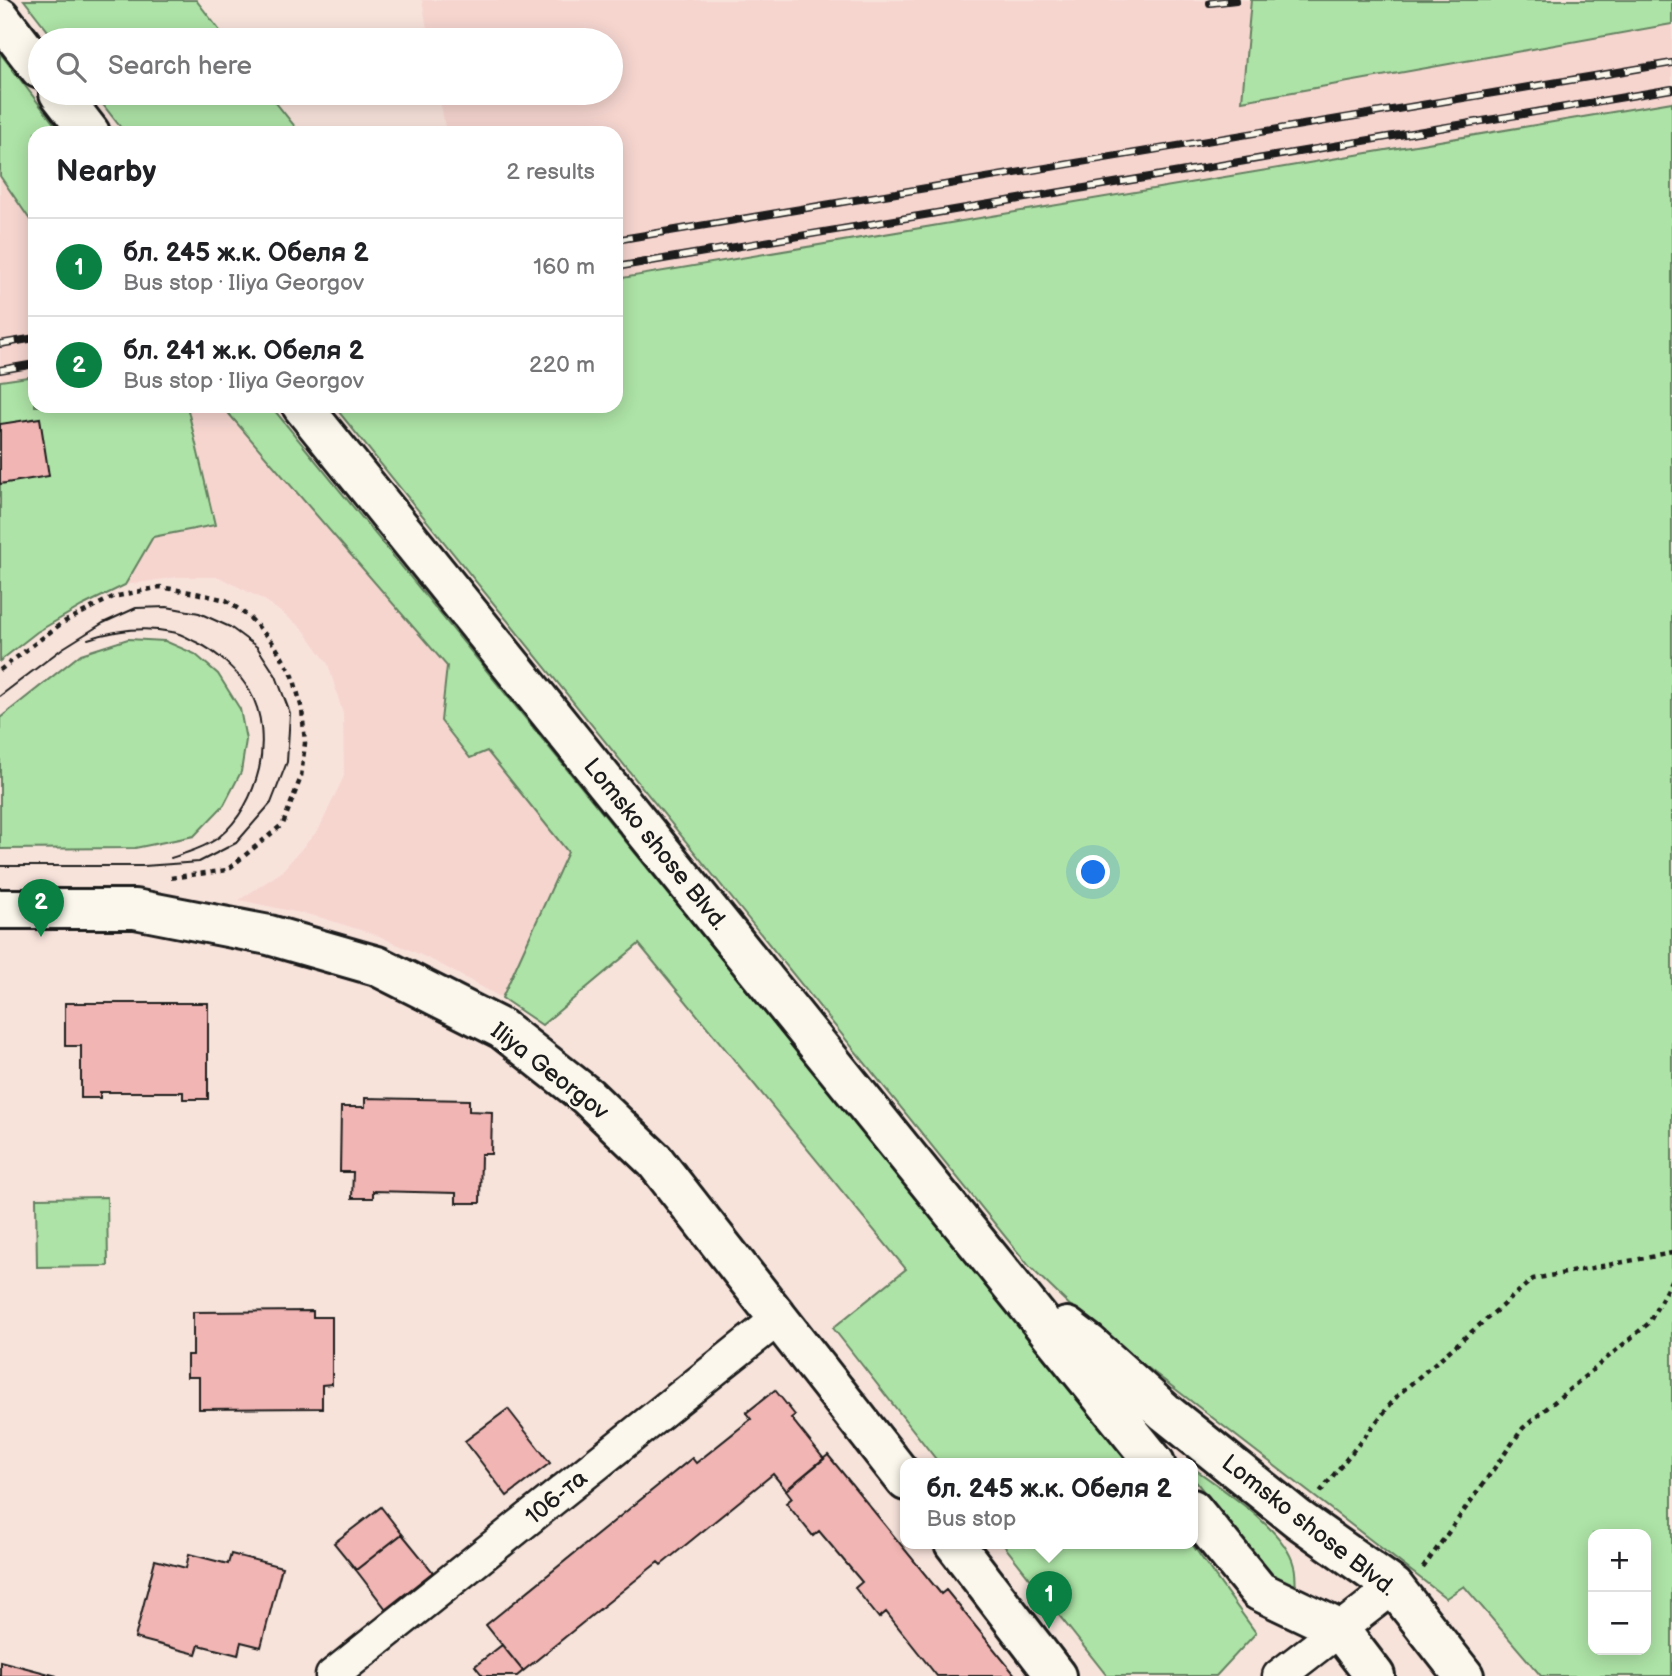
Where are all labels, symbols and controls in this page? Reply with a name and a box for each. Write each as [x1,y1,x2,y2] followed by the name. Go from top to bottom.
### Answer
[28,28,623,105] search box
[52,48,90,86] icon: search
[108,51,252,82] text: Search here
[56,154,156,190] text: Nearby
[506,158,595,186] text: 2 results
[123,238,369,269] text: бл. 245 ж.к. Обеля 2
[74,253,84,281] text: 1
[533,253,595,281] text: 160 m
[123,269,364,297] text: Bus stop · Iliya Georgov
[123,336,364,367] text: бл. 241 ж.к. Обеля 2
[72,351,86,379] text: 2
[529,351,595,379] text: 220 m
[123,367,364,395] text: Bus stop · Iliya Georgov
[577,753,734,936] street label: Lomsko shose Blvd.
[1076,855,1110,889] your location
[18,879,64,937] pin: 2
[485,1016,615,1127] street label: Iliya Georgov
[1216,1448,1401,1602] street label: Lomsko shose Blvd.
[900,1458,1198,1549] popup
[519,1464,593,1531] street label: 106-та
[926,1474,1172,1505] text: бл. 245 ж.к. Обеля 2
[926,1505,1016,1533] text: Bus stop
[1588,1529,1651,1655] map controls
[1588,1529,1651,1592] button: +
[1026,1571,1072,1629] pin: 1
[1588,1592,1651,1655] button: −

